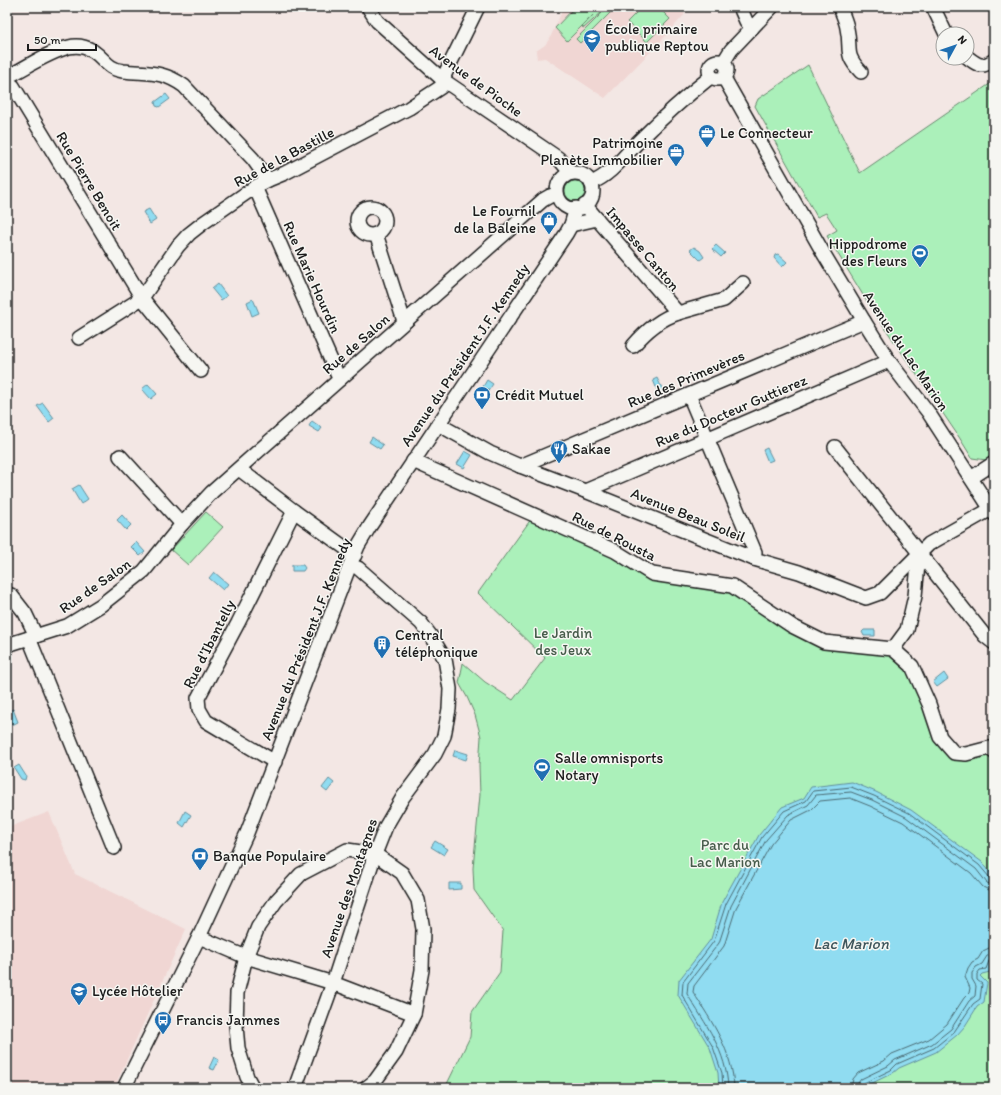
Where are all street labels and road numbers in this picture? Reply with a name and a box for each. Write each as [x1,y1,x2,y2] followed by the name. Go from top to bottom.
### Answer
[426,41,526,121] street label: Avenue de Pioche
[231,123,337,191] street label: Rue de la Bastille
[52,128,126,234] street label: Rue Pierre Benoit
[602,203,684,295] street label: Impasse Canton
[279,218,345,336] street label: Rue Marie Hourdin
[397,260,533,450] street label: Avenue du Président J.F. Kennedy
[859,288,953,415] street label: Avenue du Lac Marion
[319,310,394,378] street label: Rue de Salon
[625,346,748,412] street label: Rue des Primevères
[652,371,810,451] street label: Rue du Docteur Guttierez
[628,484,749,546] street label: Avenue Beau Soleil
[569,507,659,565] street label: Rue de Rousta
[257,535,355,743] street label: Avenue du Président J.F. Kennedy
[56,554,135,617] street label: Rue de Salon
[179,597,239,691] street label: Rue d'Ibantelly
[317,816,381,960] street label: Avenue des Montagnes

